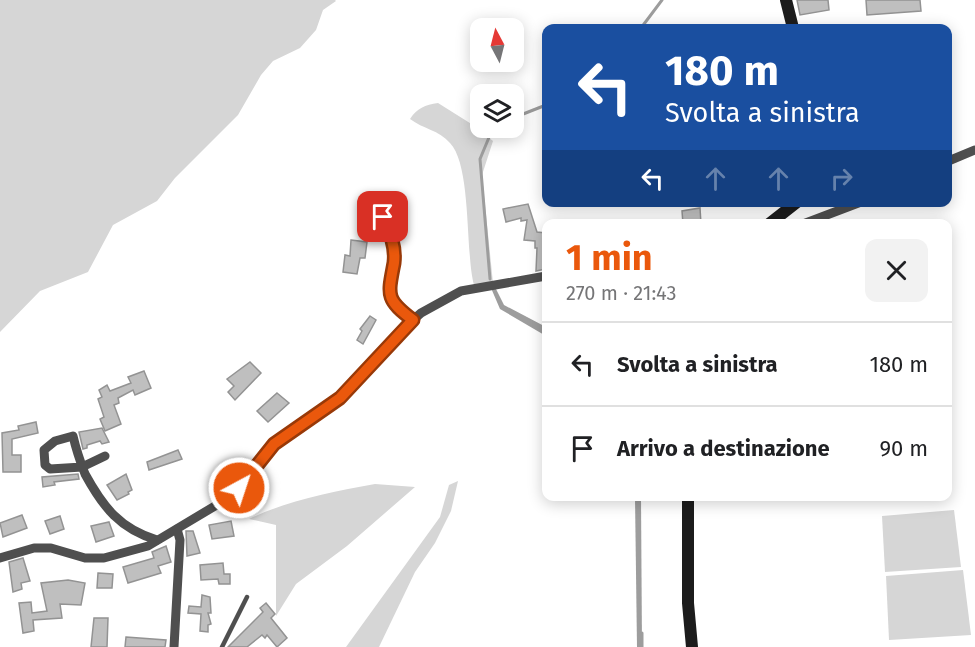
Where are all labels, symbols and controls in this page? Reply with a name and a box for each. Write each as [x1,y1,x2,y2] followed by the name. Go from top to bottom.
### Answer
[470,18,524,72] north arrow
[470,18,524,138] map controls
[665,46,779,96] text: 180 m
[566,48,644,126] icon: left
[470,84,524,138] button: layers
[665,97,860,129] text: Svolta a sinistra
[636,162,669,195] icon: left
[699,162,732,195] icon: ahead
[762,162,795,195] icon: ahead
[825,162,858,195] icon: right
[357,191,408,242] pin
[366,200,399,233] icon: arrive
[566,236,653,280] text: 1 min
[865,239,928,302] button: close
[566,281,676,305] text: 270 m · 21:43
[566,348,599,381] icon: left
[617,351,778,378] text: Svolta a sinistra
[869,351,928,378] text: 180 m
[566,432,599,465] icon: arrive
[617,435,830,462] text: Arrivo a destinazione
[879,435,928,462] text: 90 m
[207,456,271,520] position arrow

